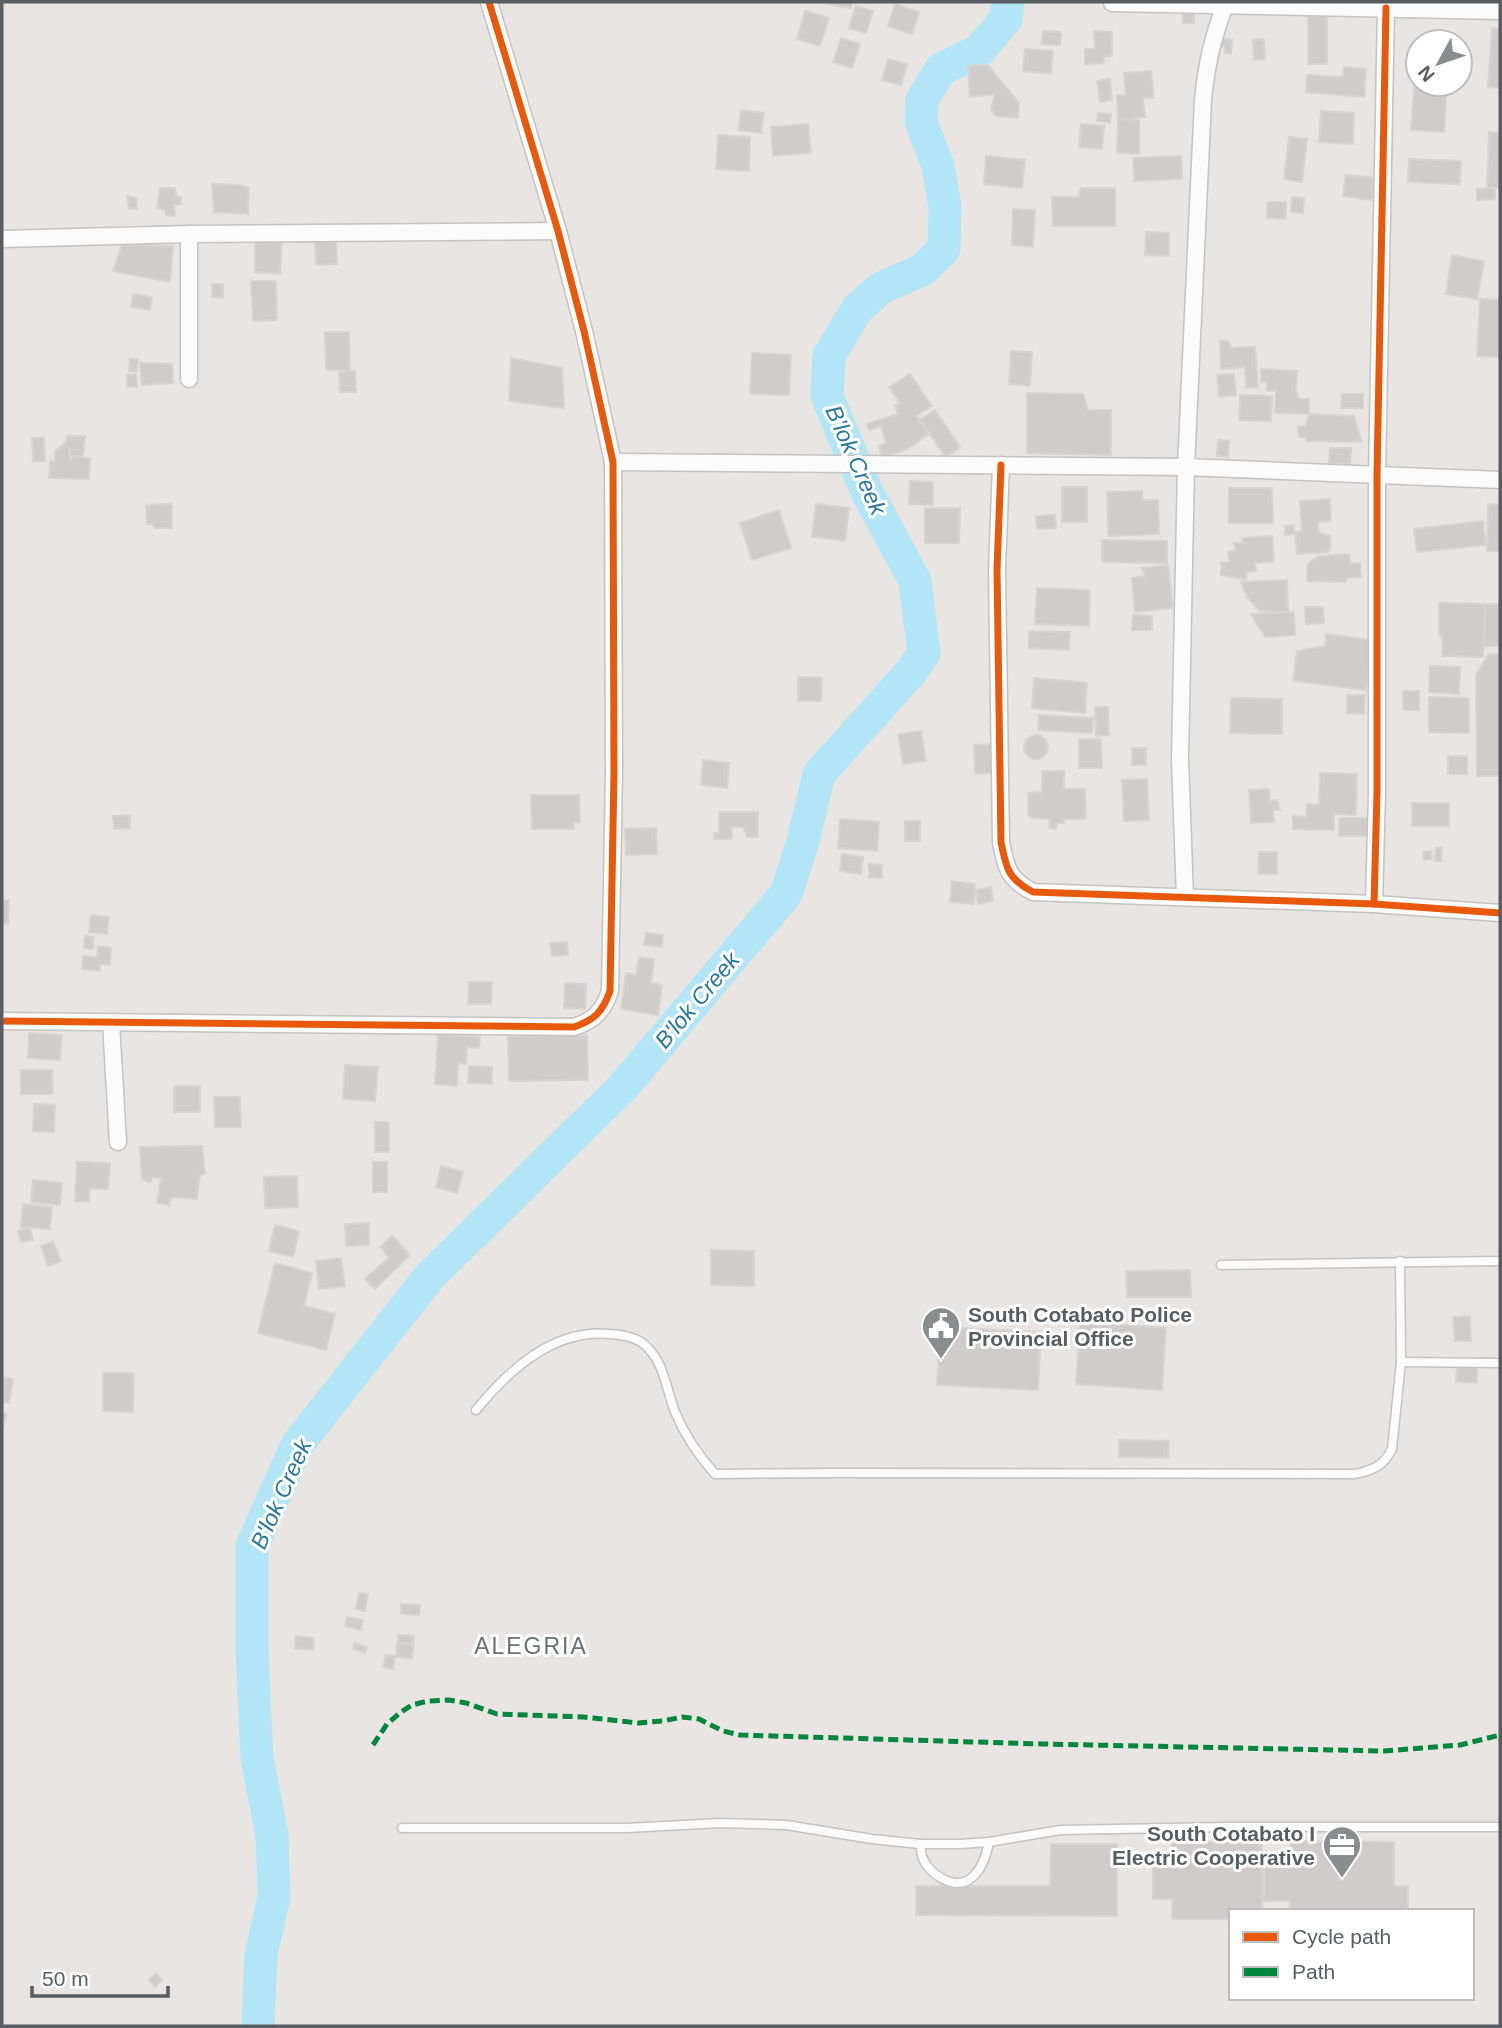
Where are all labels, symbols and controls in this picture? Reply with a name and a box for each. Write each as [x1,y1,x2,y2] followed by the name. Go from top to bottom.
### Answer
[1404,28,1474,98] north arrow
[1414,62,1439,86] text: N
[820,401,892,520] water label: B'lok Creek
[649,946,745,1053] water label: B'lok Creek
[968,1303,1192,1350] place label: South Cotabato Police Provincial Office
[920,1305,962,1360] public building icon: South Cotabato Police Provincial Office
[245,1434,317,1553] water label: B'lok Creek
[474,1633,588,1659] district label: ALEGRIA
[1112,1822,1315,1869] place label: South Cotabato I Electric Cooperative
[1321,1824,1363,1879] office icon: South Cotabato I Electric Cooperative
[1229,1909,1474,2000] legend
[1292,1925,1391,1948] text: Cycle path
[32,1954,168,1998] scale bar
[1292,1960,1335,1983] text: Path
[42,1967,89,1990] text: 50 m

